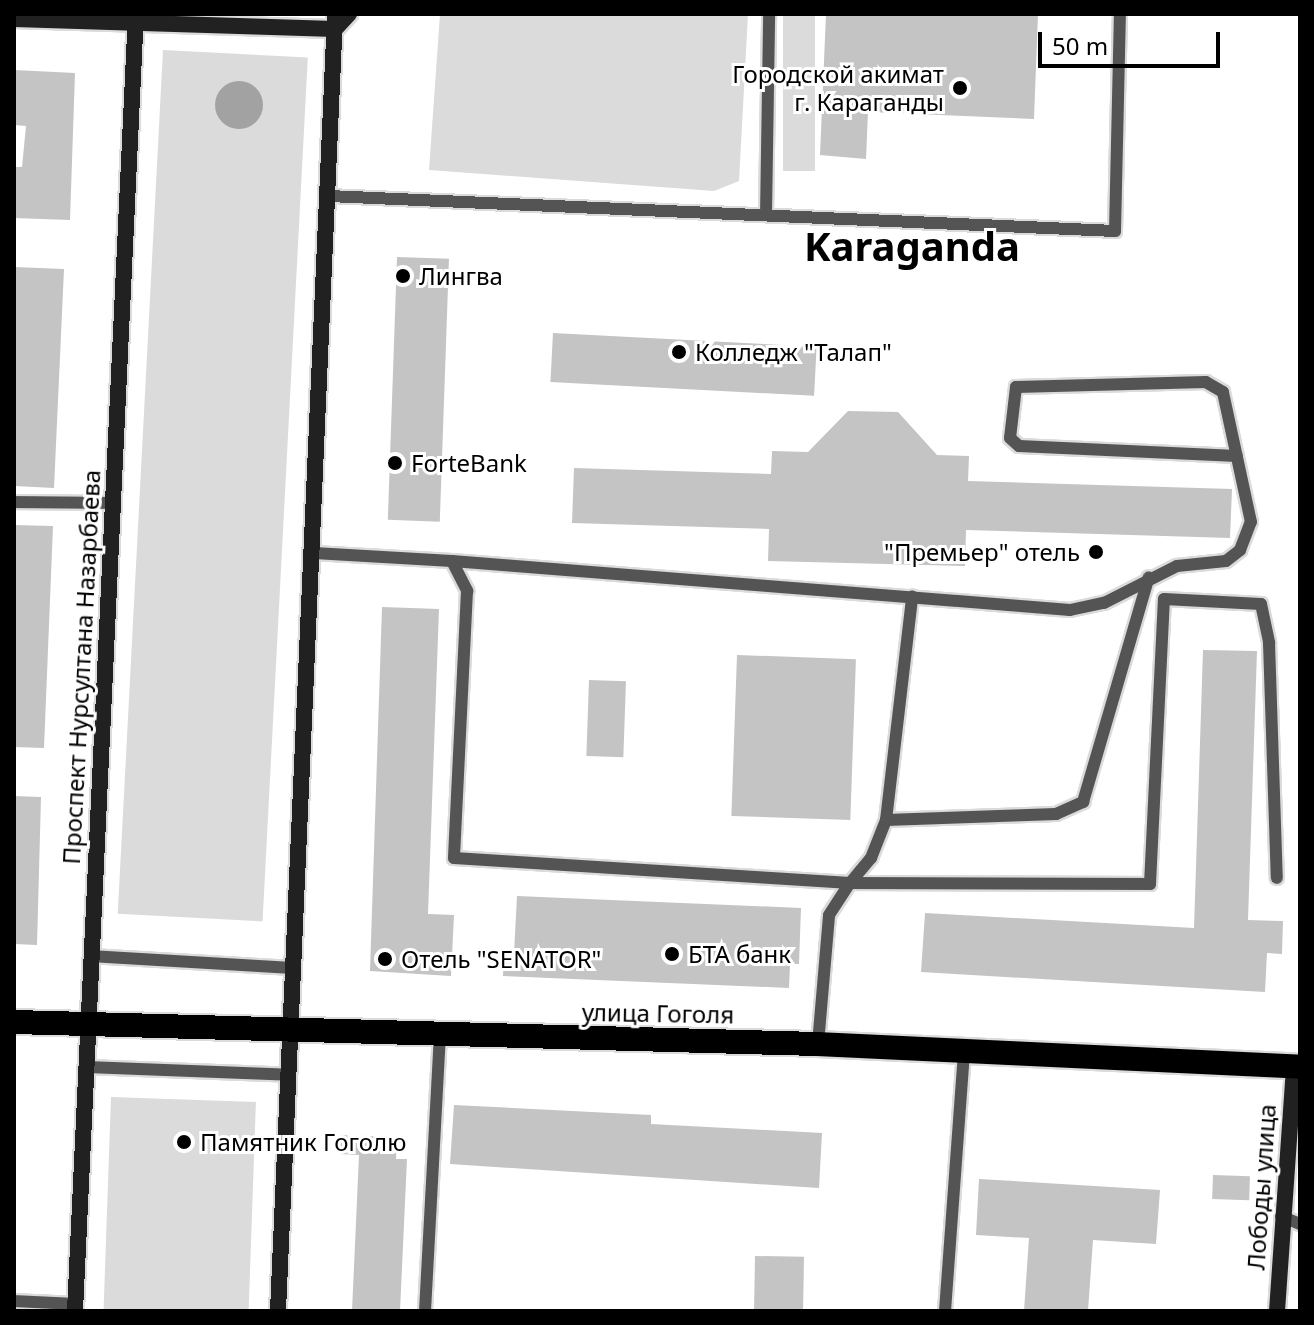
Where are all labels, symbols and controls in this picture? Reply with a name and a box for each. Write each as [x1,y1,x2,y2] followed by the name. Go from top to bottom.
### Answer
[1042,16,1224,66] scale bar
[1052,29,1108,62] text: 50 m
[732,60,944,116] place label: Городской акимат г. Караганды
[951,79,969,97] marker: Городской акимат г. Караганды
[804,222,1020,270] district label: Karaganda
[419,262,503,290] place label: Лингва
[394,267,412,285] marker: Лингва
[695,338,892,366] place label: Колледж "Талап"
[670,343,688,361] marker: Колледж "Талап"
[411,449,527,477] place label: ForteBank
[386,454,404,472] marker: ForteBank
[56,469,106,865] street label: Проспект Нурсултана Назарбаева
[884,538,1080,566] place label: "Премьер" отель
[1087,543,1105,561] marker: "Премьер" отель
[688,940,791,968] place label: БТА банк
[401,945,601,973] place label: Отель "SENATOR"
[663,945,681,963] marker: БТА банк
[376,950,394,968] marker: Отель "SENATOR"
[582,997,734,1029] street label: улица Гоголя
[1241,1103,1281,1271] street label: Лободы улица
[200,1128,406,1156] place label: Памятник Гоголю
[175,1133,193,1151] marker: Памятник Гоголю

